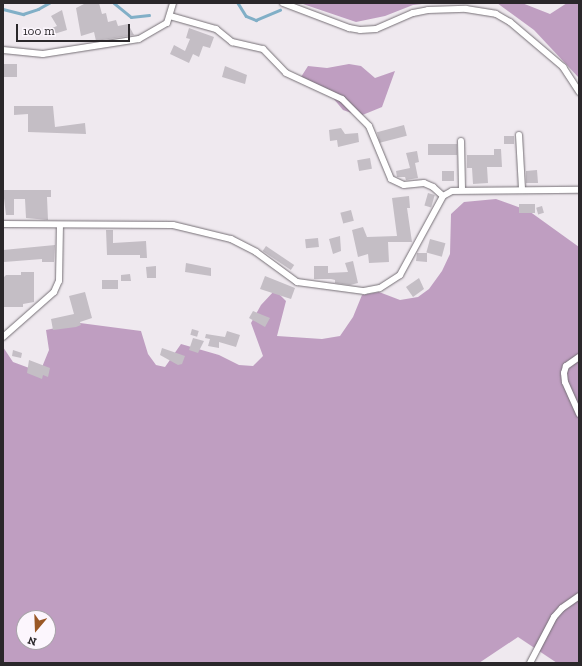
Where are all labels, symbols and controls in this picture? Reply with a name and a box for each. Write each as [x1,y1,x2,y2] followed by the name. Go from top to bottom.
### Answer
[18,16,132,42] scale bar
[23,24,55,38] text: 100 m
[16,610,56,650] north arrow
[26,633,38,648] text: N

